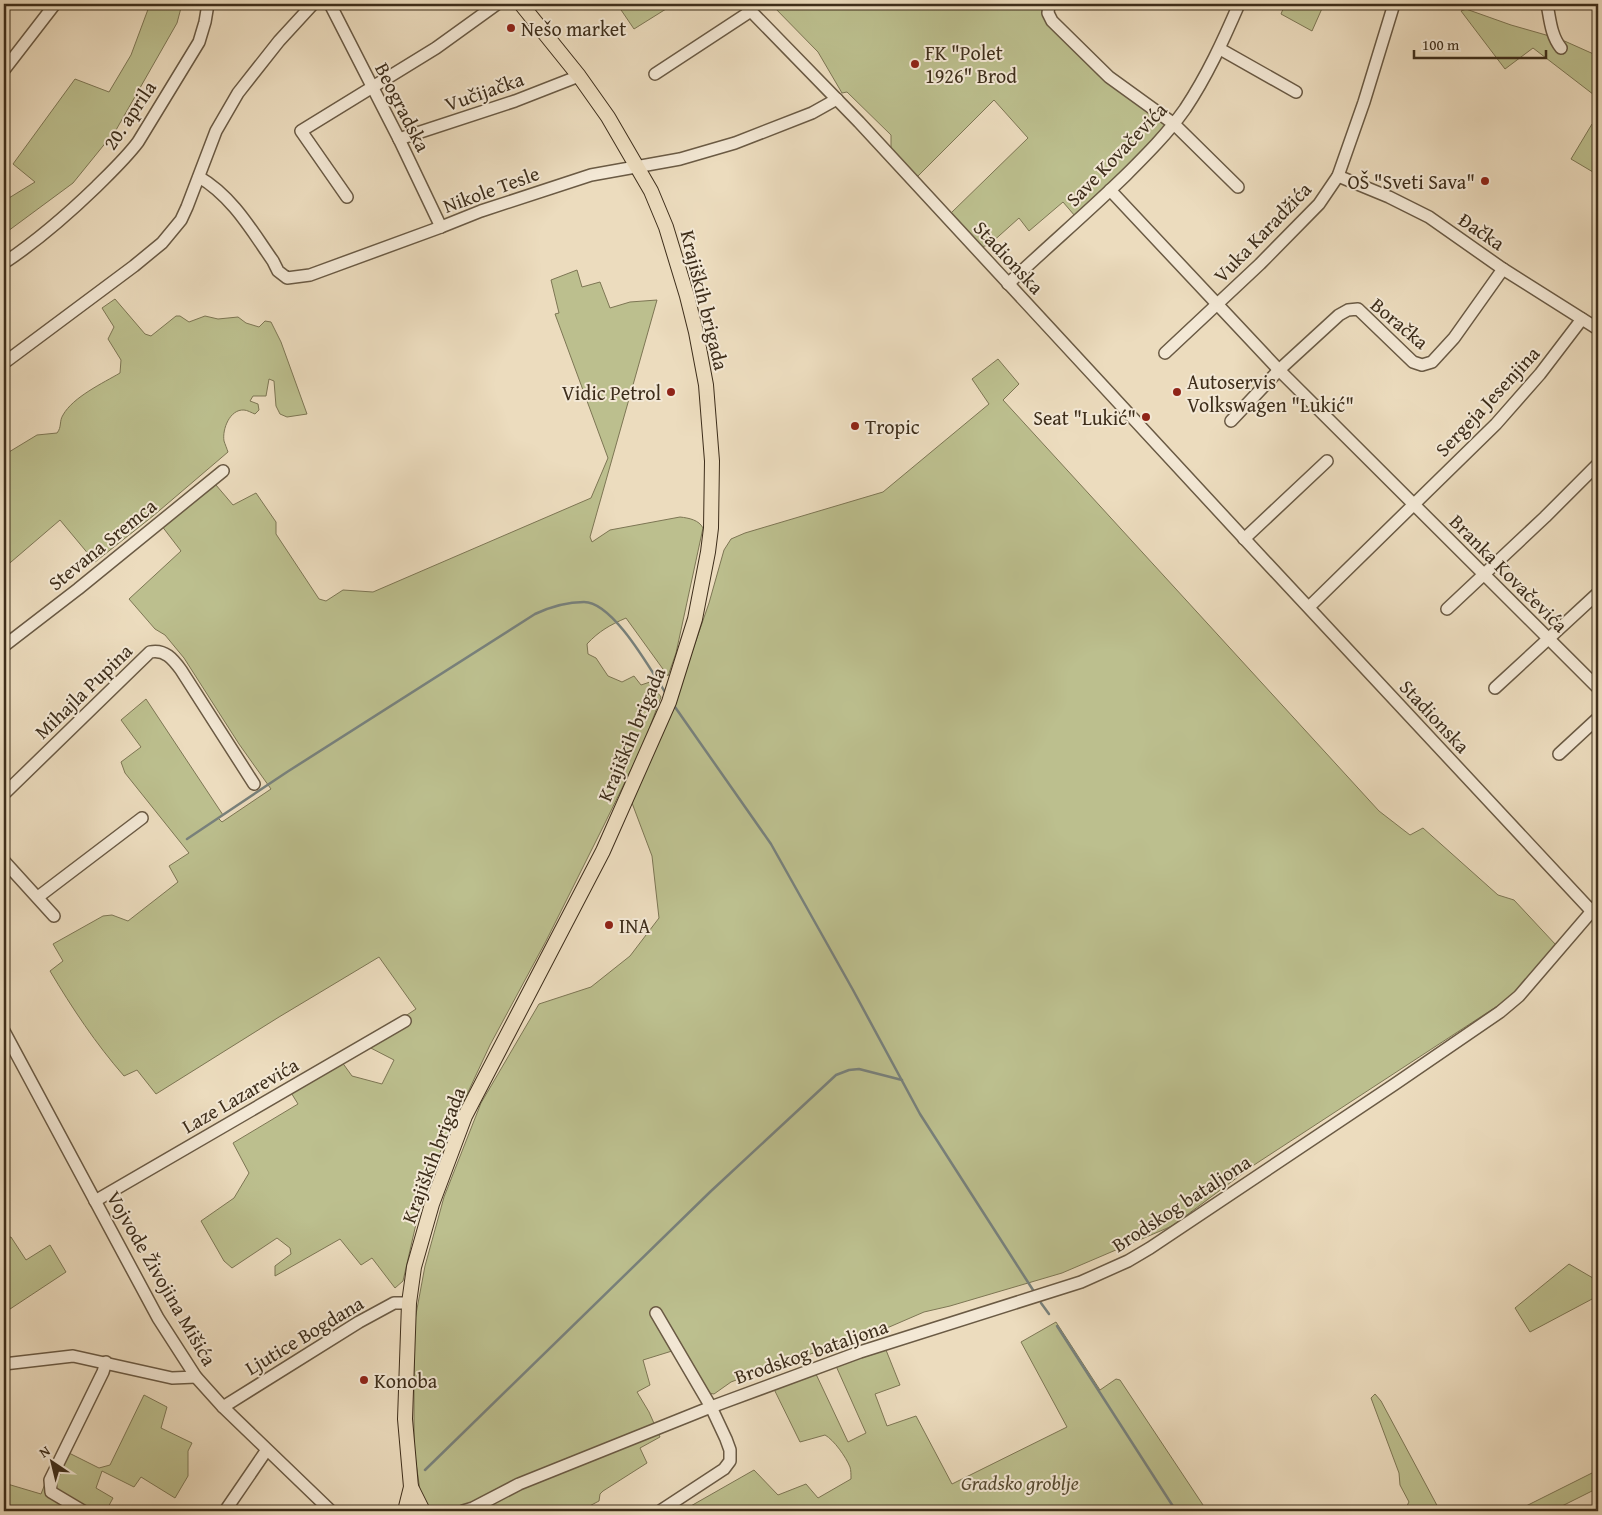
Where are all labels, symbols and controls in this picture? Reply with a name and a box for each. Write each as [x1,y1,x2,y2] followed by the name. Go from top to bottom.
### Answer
[521,14,626,43] place label: Nešo market
[505,22,517,34] marker: Nešo market
[1414,28,1547,60] scale bar
[1422,34,1460,55] text: 100 m
[925,38,1017,90] place label: FK "Polet 1926" Brod
[368,57,438,157] street label: Beogradska
[909,58,921,70] marker: FK "Polet 1926" Brod
[441,64,528,118] street label: Vučijačka
[95,74,163,155] street label: 20. aprila
[1059,95,1174,213] street label: Save Kovačevića
[439,158,543,220] street label: Nikole Tesle
[1347,167,1475,196] place label: OŠ "Sveti Sava"
[1206,175,1318,289] street label: Vuka Karadžića
[1479,175,1491,187] marker: OŠ "Sveti Sava"
[1453,205,1511,257] street label: Đačka
[967,214,1051,301] street label: Stadionska
[674,227,737,374] street label: Krajiških brigada
[1365,290,1436,356] street label: Boračka
[1428,339,1546,463] street label: Sergeja Jesenjina
[1187,367,1354,419] place label: Autoservis Volkswagen "Lukić"
[562,378,661,407] place label: Vidic Petrol
[665,386,677,398] marker: Vidic Petrol
[1171,386,1183,398] marker: Autoservis Volkswagen "Lukić"
[1033,403,1136,432] place label: Seat "Lukić"
[1140,411,1152,423] marker: Seat "Lukić"
[865,412,920,441] place label: Tropic
[849,420,861,432] marker: Tropic
[42,491,163,597] street label: Stevana Sremca
[1443,507,1575,639] street label: Branka Kovačevića
[28,636,139,745] street label: Mihajla Pupina
[590,662,673,806] street label: Krajiških brigada
[1393,673,1477,760] street label: Stadionska
[619,911,650,940] place label: INA
[603,919,615,931] marker: INA
[176,1050,304,1140] street label: Laze Lazarevića
[394,1082,472,1227] street label: Krajiških brigada
[1106,1147,1257,1259] street label: Brodskog bataljona
[100,1185,224,1371] street label: Vojvode Živojina Mišića
[239,1288,369,1382] street label: Ljutice Bogdana
[730,1311,892,1391] street label: Brodskog bataljona
[374,1366,438,1395] place label: Konoba
[358,1374,370,1386] marker: Konoba
[28,1438,78,1488] north arrow
[35,1440,55,1462] text: N
[961,1468,1079,1497] park label: Gradsko groblje

